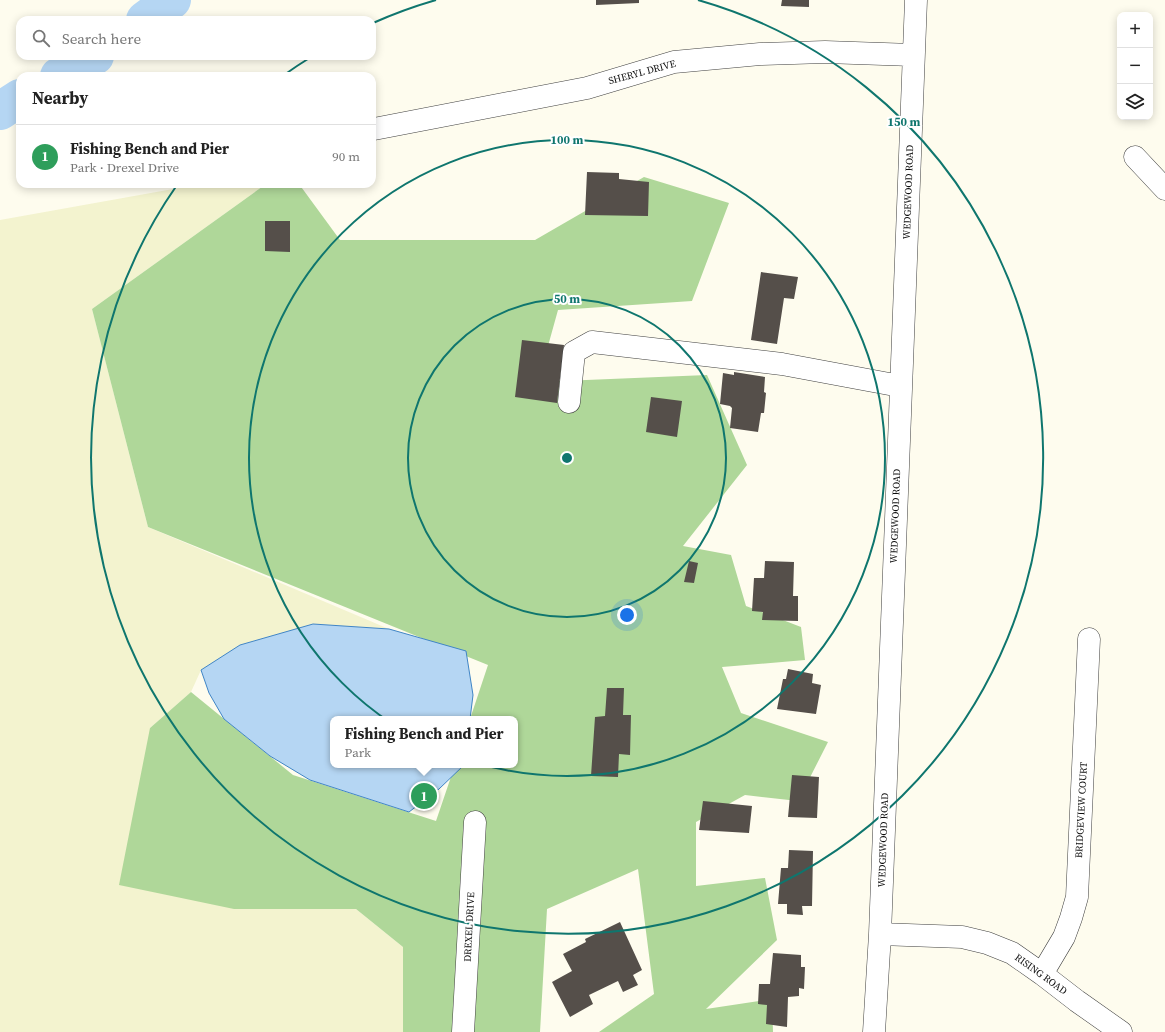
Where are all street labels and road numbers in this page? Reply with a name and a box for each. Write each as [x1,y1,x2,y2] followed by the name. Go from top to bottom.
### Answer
[607,57,677,87] street label: SHERYL DRIVE
[900,144,916,240] street label: WEDGEWOOD ROAD
[887,468,903,564] street label: WEDGEWOOD ROAD
[1072,761,1090,859] street label: BRIDGEVIEW COURT
[875,792,891,888] street label: WEDGEWOOD ROAD
[461,892,477,962] street label: DREXEL DRIVE
[1012,951,1070,997] street label: RISING ROAD

